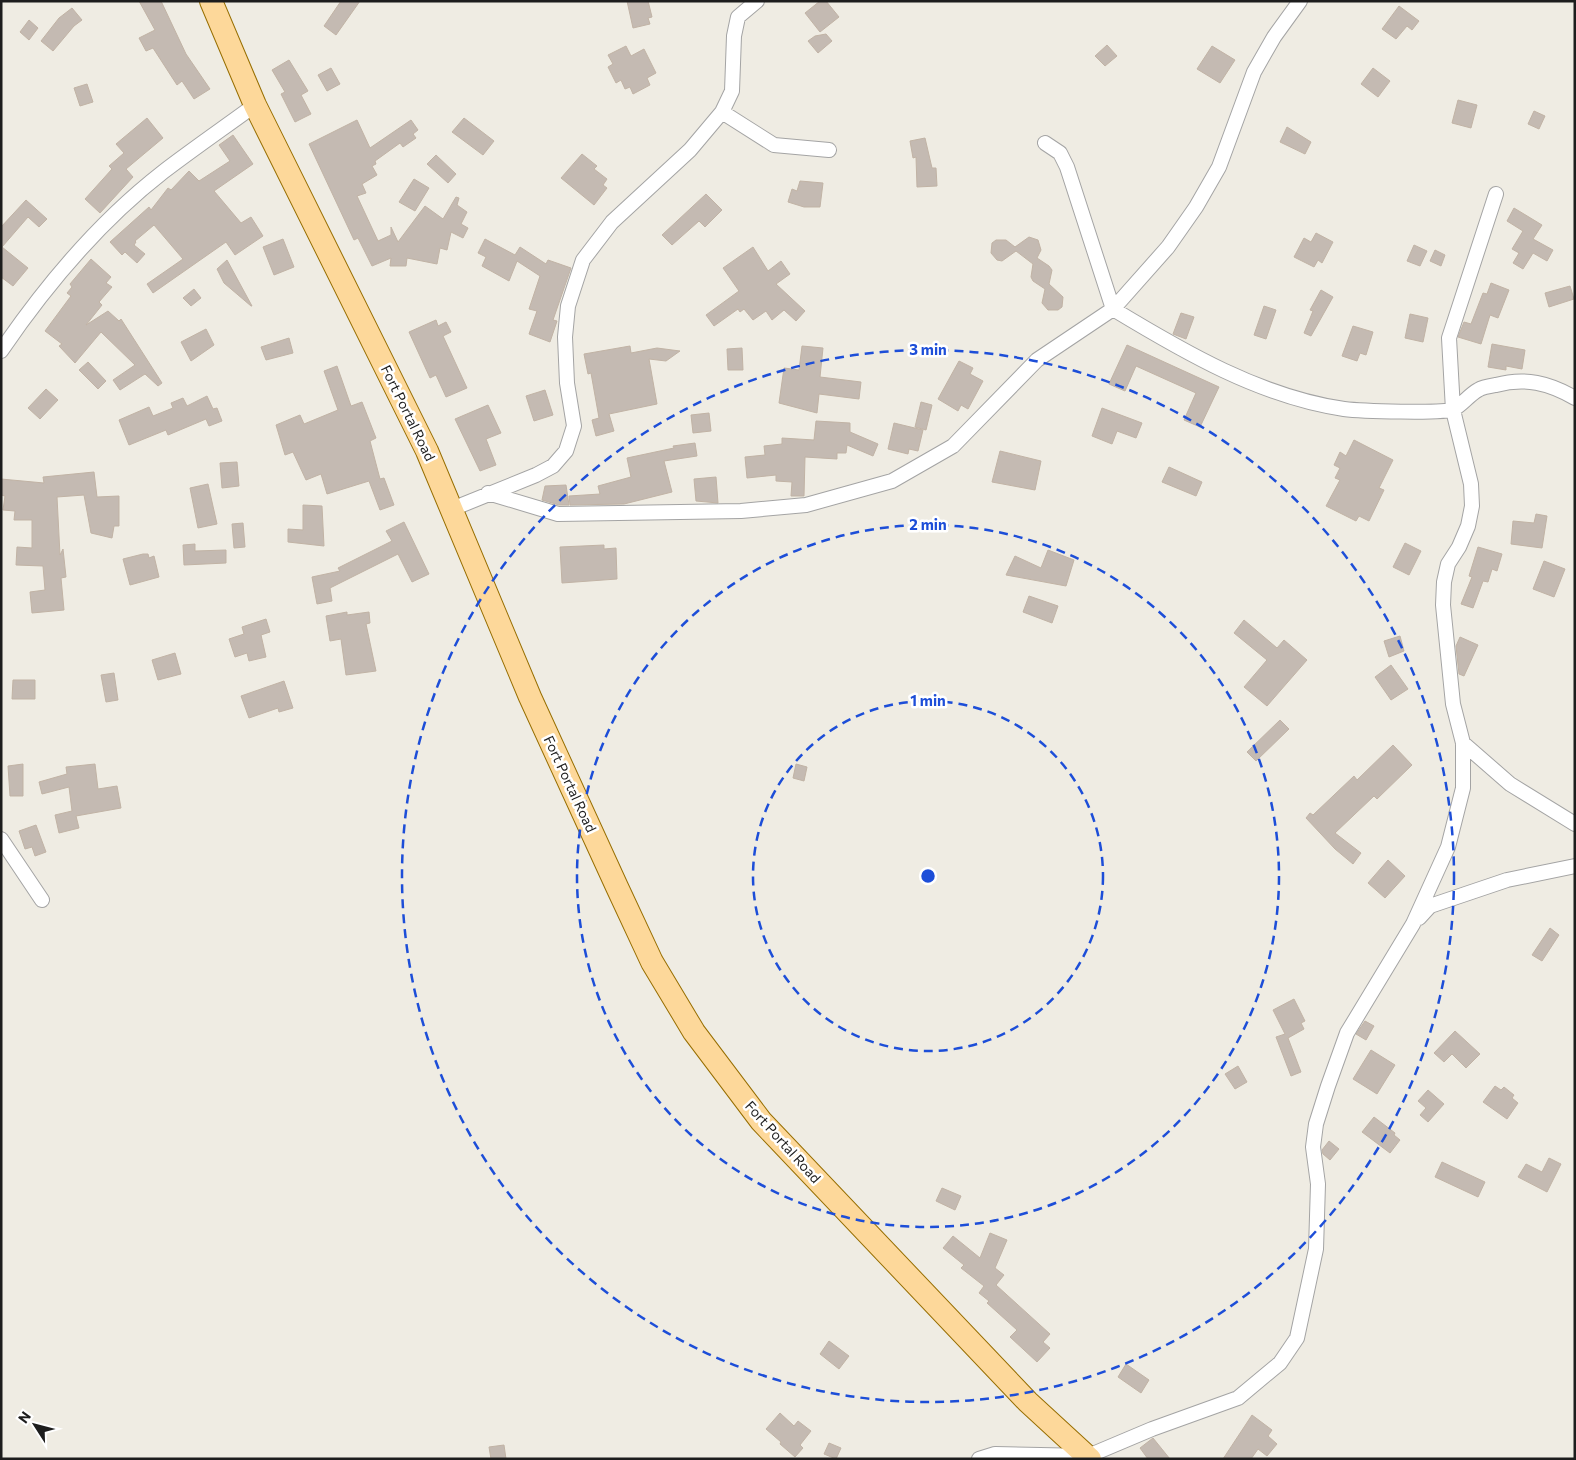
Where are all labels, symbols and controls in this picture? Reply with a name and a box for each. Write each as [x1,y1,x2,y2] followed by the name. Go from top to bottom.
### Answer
[909,340,947,358] text: 3 min
[378,362,439,464] street label: Fort Portal Road
[909,515,947,533] text: 2 min
[910,691,946,709] text: 1 min
[541,733,600,835] street label: Fort Portal Road
[919,867,937,885] centre of rings
[742,1097,825,1186] street label: Fort Portal Road
[10,1400,60,1450] north arrow
[14,1408,34,1426] text: N

